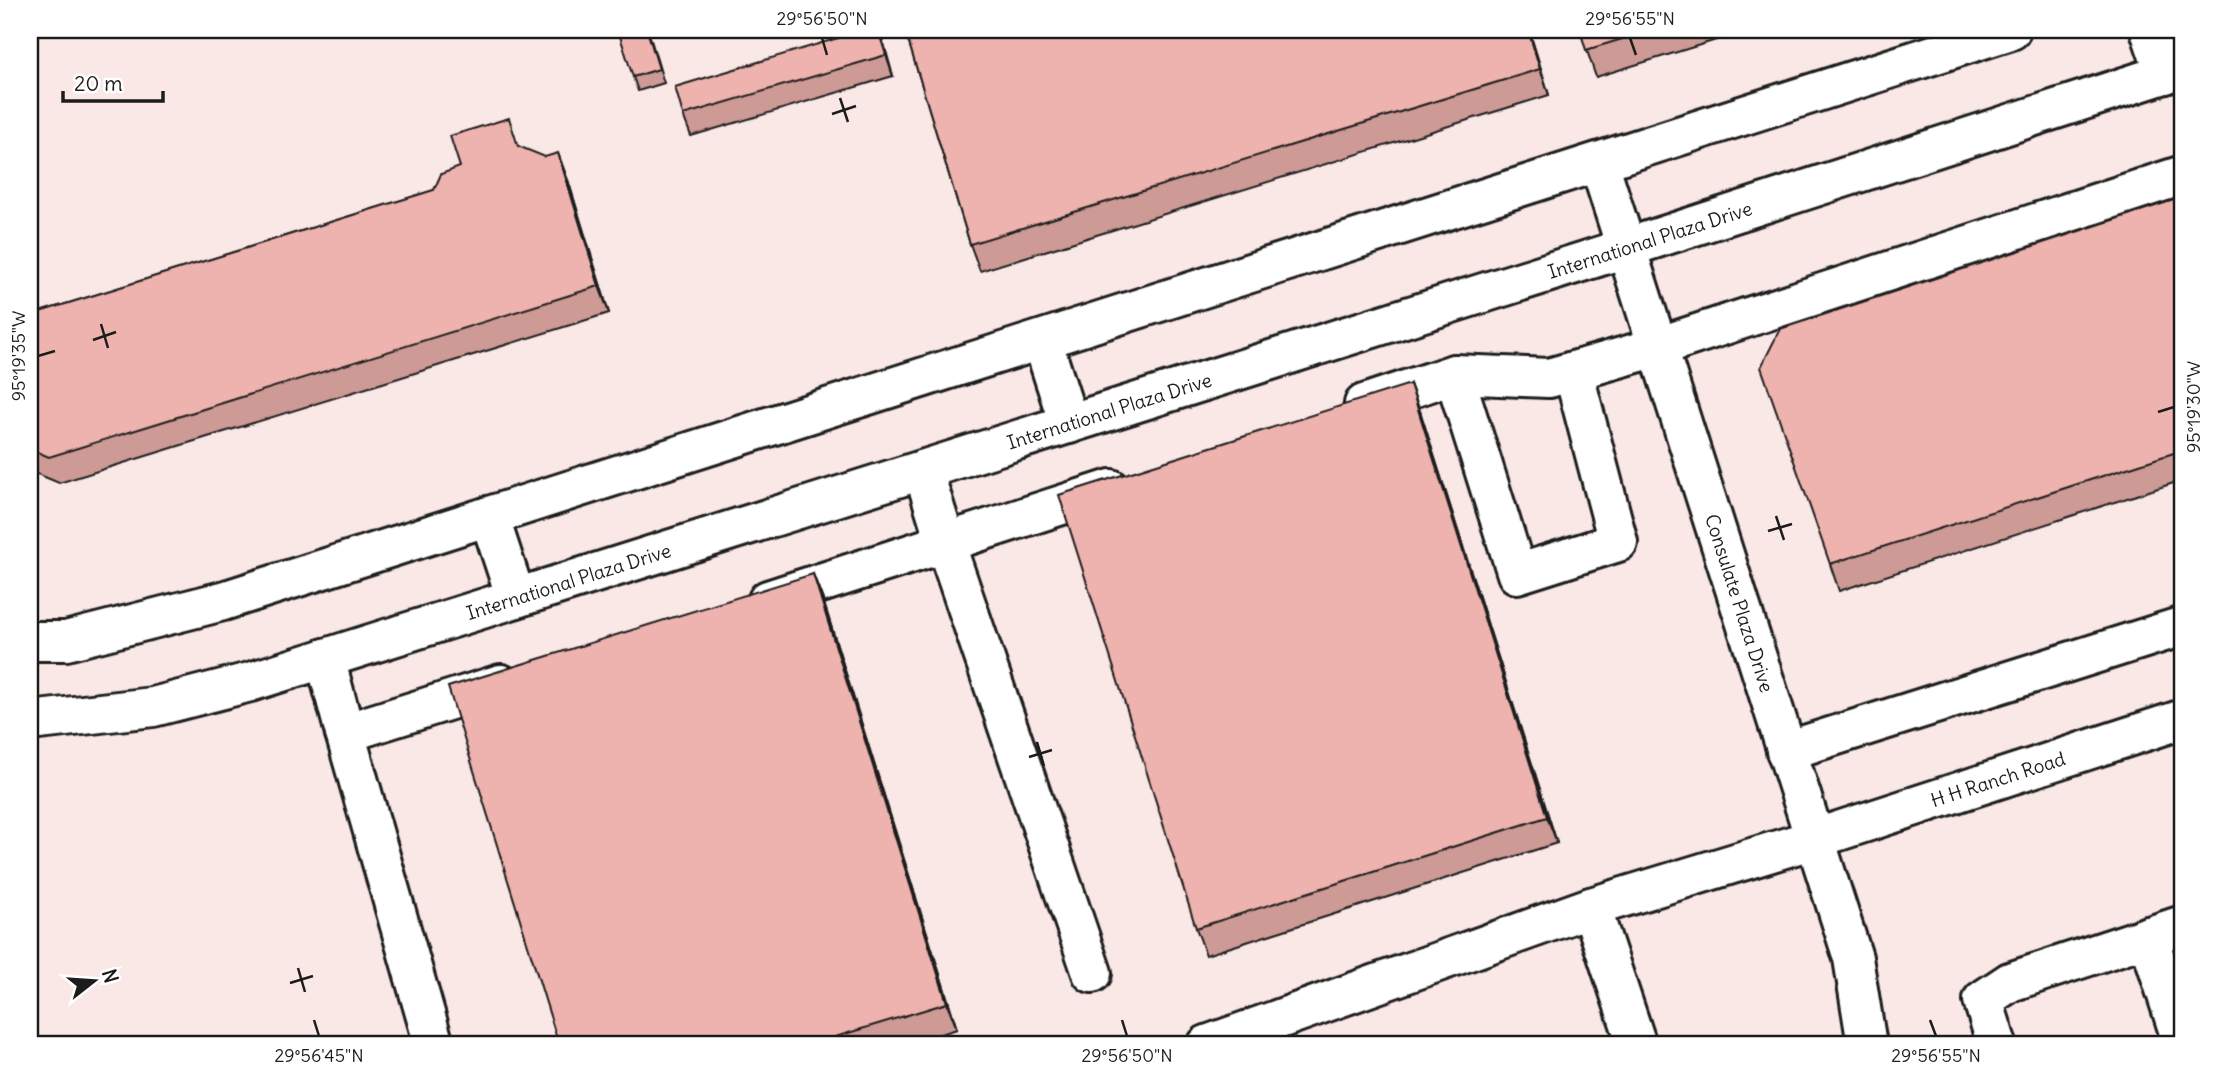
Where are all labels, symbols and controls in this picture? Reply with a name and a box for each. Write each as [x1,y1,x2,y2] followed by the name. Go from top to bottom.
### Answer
[776,7,868,30] text: 29°56'50"N
[1585,7,1675,30] text: 29°56'55"N
[63,60,163,104] scale bar
[74,70,123,97] text: 20 m
[1545,196,1755,284] street label: International Plaza Drive
[7,311,30,401] text: 95°19'35"W
[2182,361,2205,453] text: 95°19'30"W
[1004,367,1214,454] street label: International Plaza Drive
[1700,511,1779,695] street label: Consulate Plaza Drive
[463,538,674,625] street label: International Plaza Drive
[1928,746,2068,812] street label: H H Ranch Road
[60,946,130,1016] north arrow
[97,966,124,986] text: N
[274,1044,364,1067] text: 29°56'45"N
[1081,1044,1173,1067] text: 29°56'50"N
[1891,1044,1981,1067] text: 29°56'55"N

